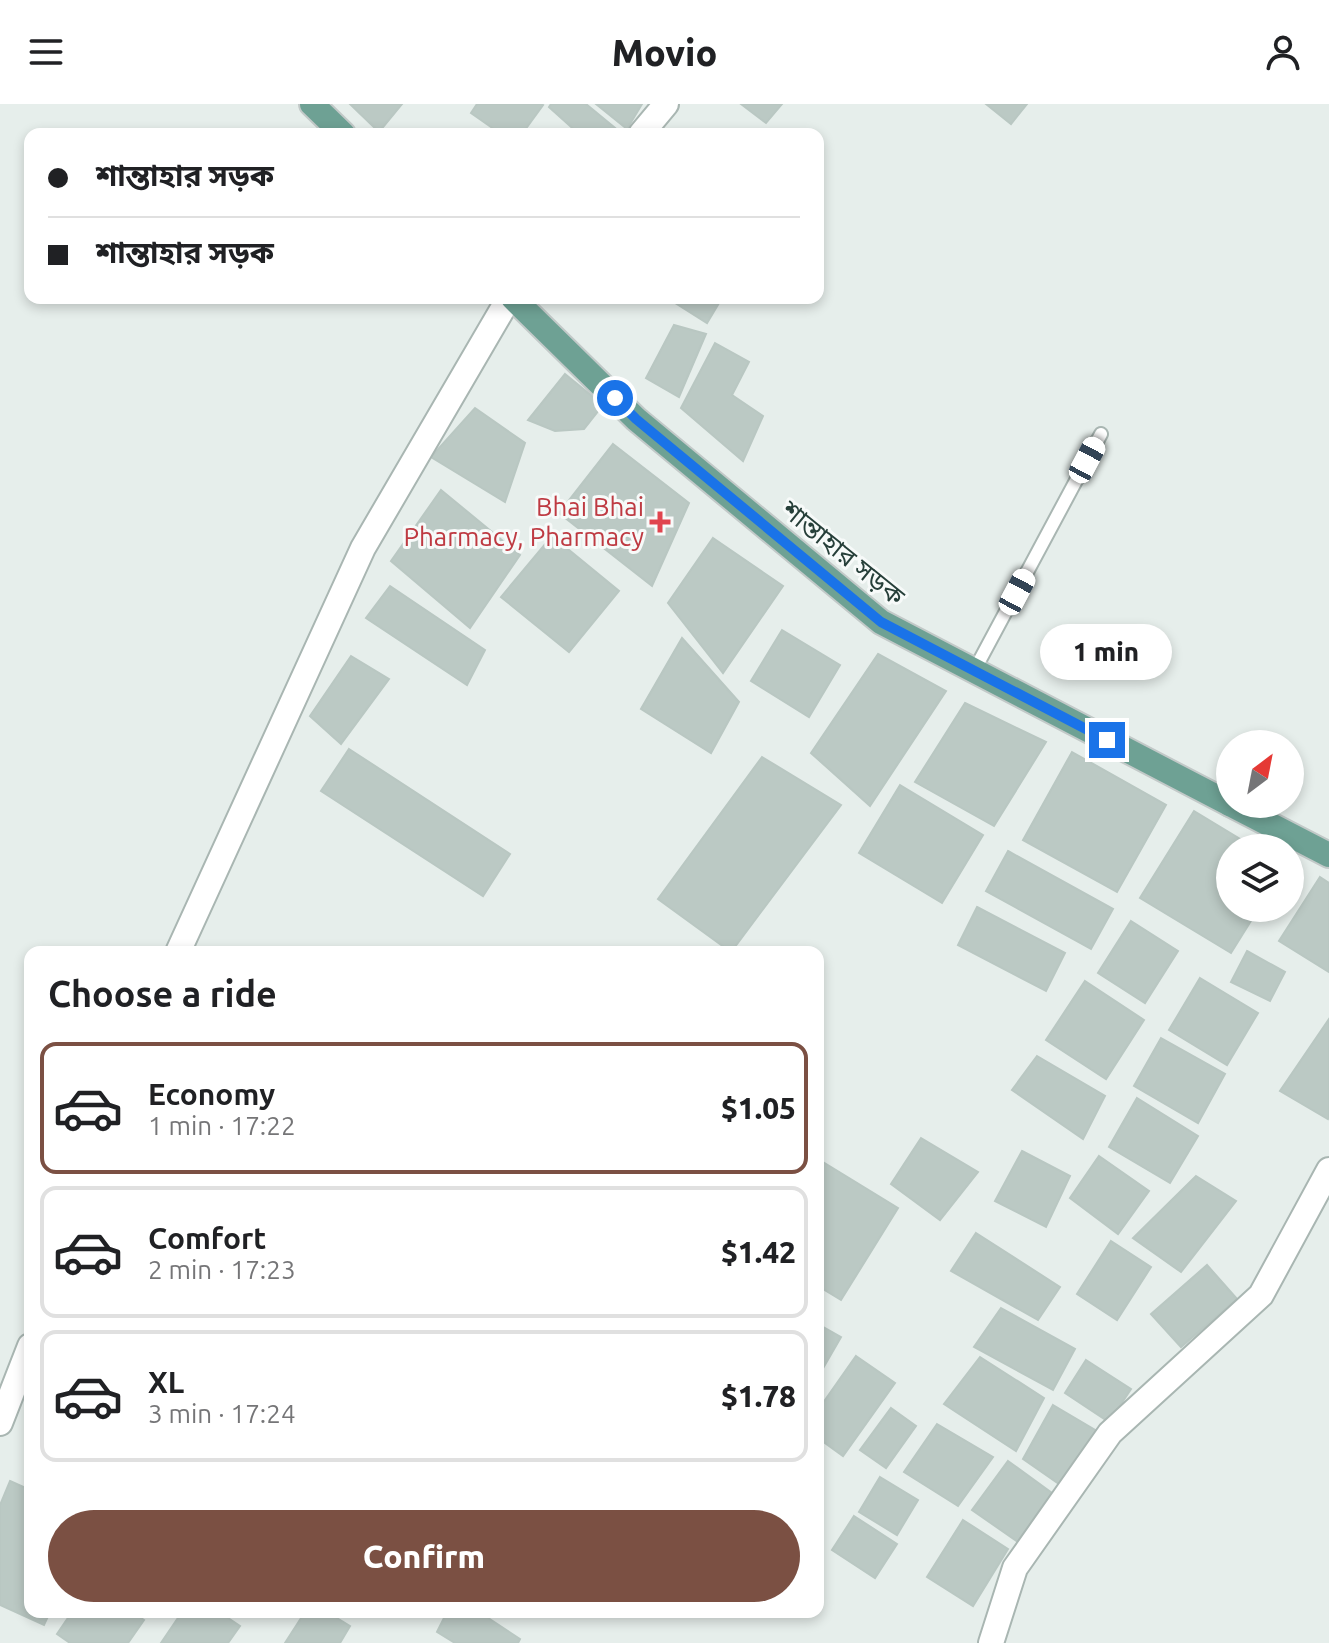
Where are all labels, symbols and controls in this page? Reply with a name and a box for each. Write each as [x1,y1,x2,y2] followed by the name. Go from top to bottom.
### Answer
[24,30,68,74] icon: menu
[1261,30,1305,74] icon: person
[612,32,717,73] text: Movio
[96,158,274,192] text: শান্তাহার সড়ক
[96,235,274,269] text: শান্তাহার সড়ক
[597,380,633,416] route start
[1065,433,1109,487] car
[403,492,644,551] place label: Bhai Bhai Pharmacy, Pharmacy
[775,494,911,611] street label: শান্তাহার সড়ক
[651,513,669,531] marker: Bhai Bhai Pharmacy, Pharmacy
[995,565,1039,619] car
[1041,624,1173,680] callout: 1 min
[1073,637,1139,666] text: 1 min
[1089,722,1125,758] route end
[1216,730,1304,818] north arrow
[1216,730,1304,922] map controls
[1216,834,1304,922] button: layers
[48,973,277,1014] text: Choose a ride
[52,1072,124,1144] icon: car
[148,1077,275,1111] text: Economy
[721,1091,796,1125] text: $1.05
[148,1111,296,1140] text: 1 min · 17:22
[52,1216,124,1288] icon: car
[148,1221,266,1255] text: Comfort
[721,1235,796,1269] text: $1.42
[148,1255,296,1284] text: 2 min · 17:23
[52,1360,124,1432] icon: car
[148,1365,184,1399] text: XL
[721,1379,796,1413] text: $1.78
[148,1399,296,1428] text: 3 min · 17:24
[48,1510,800,1602] button: Confirm

